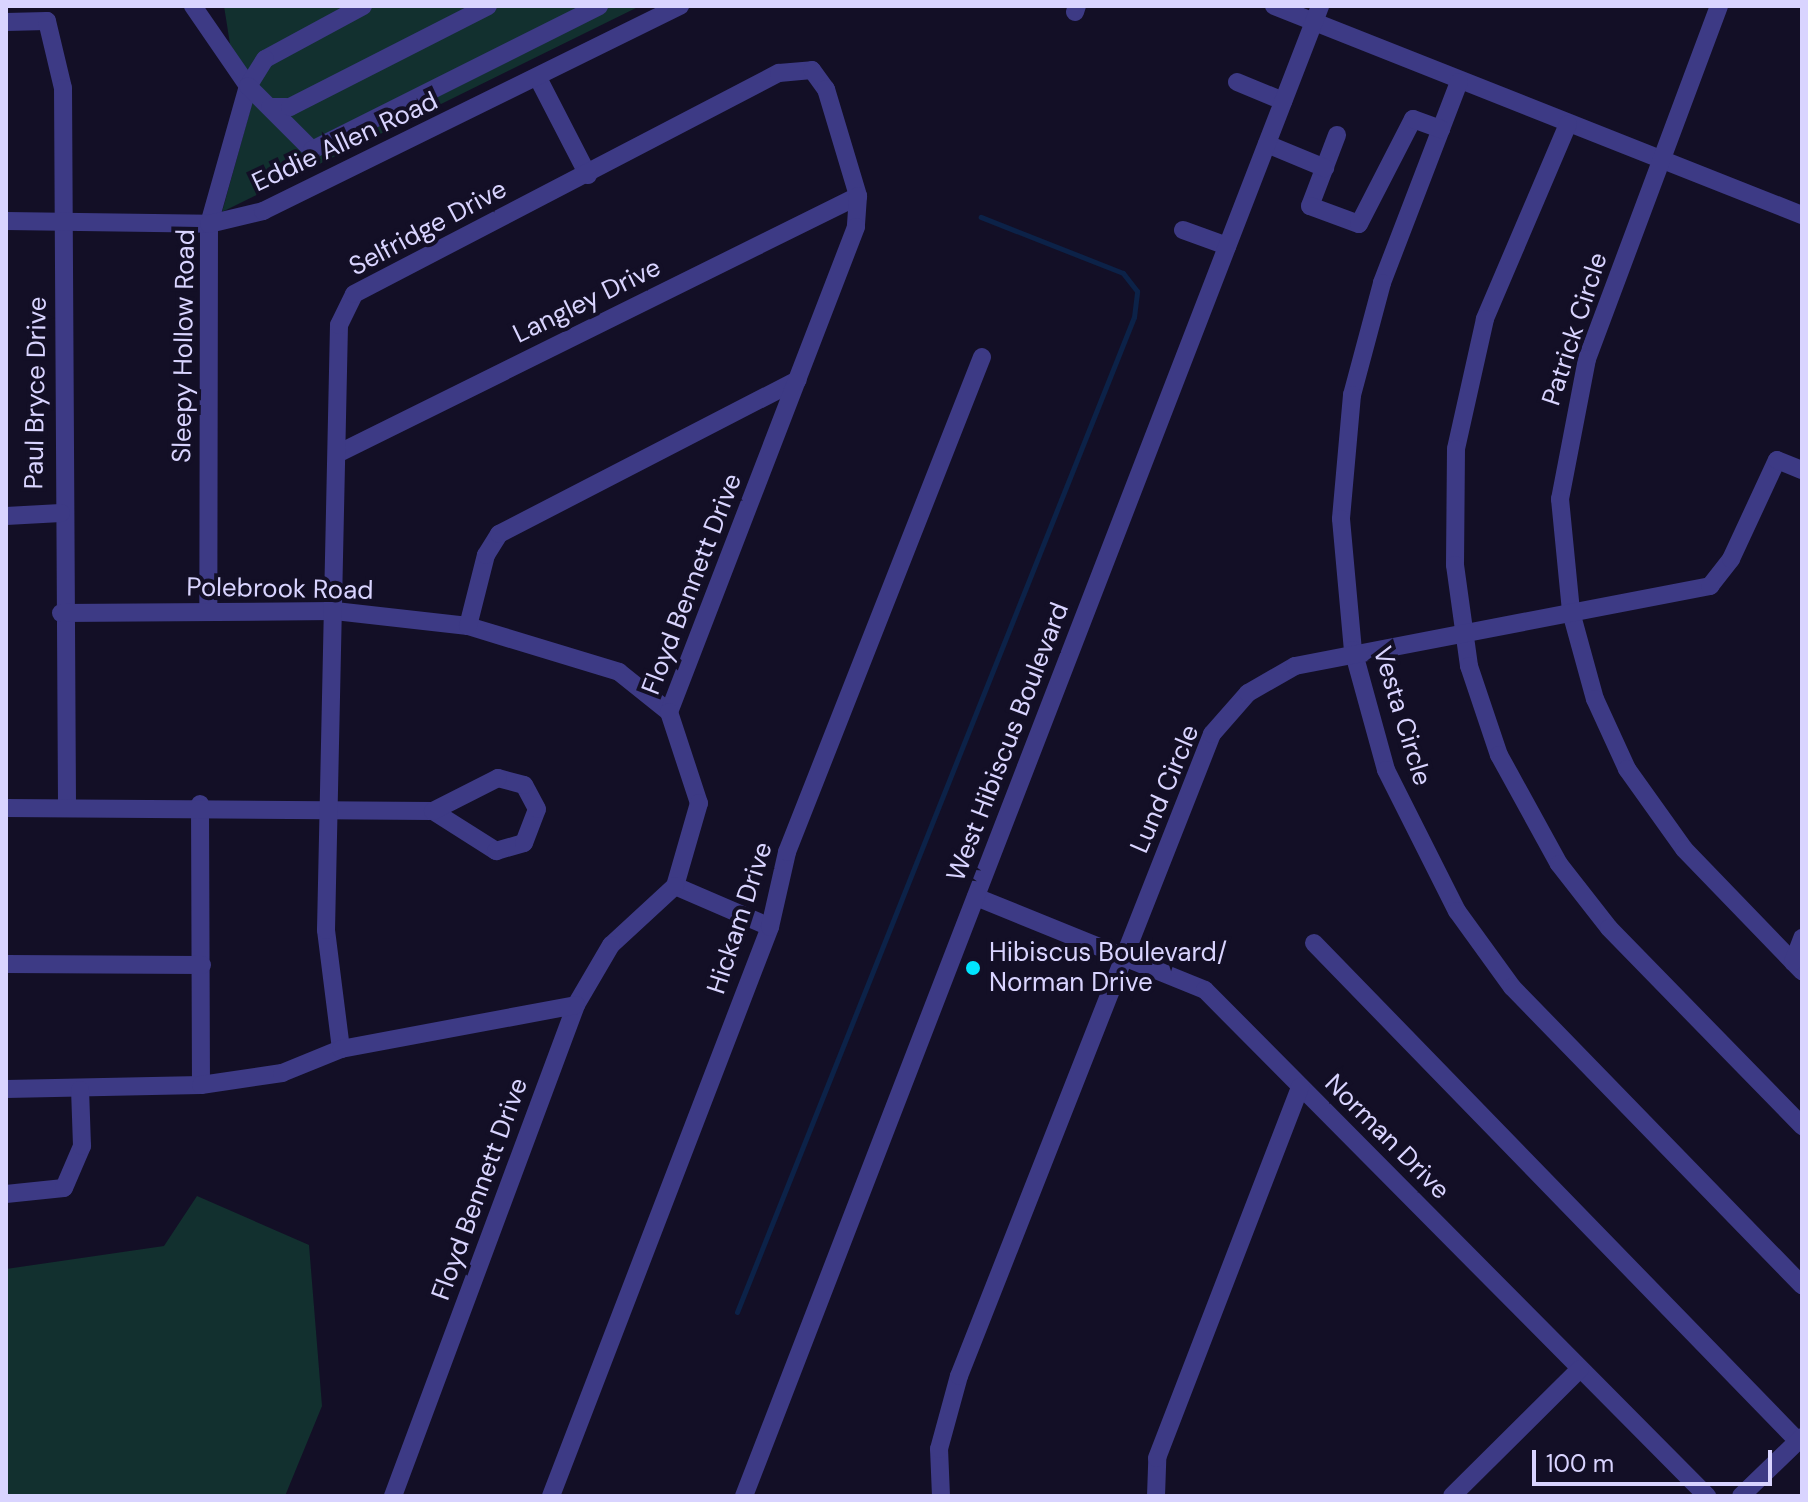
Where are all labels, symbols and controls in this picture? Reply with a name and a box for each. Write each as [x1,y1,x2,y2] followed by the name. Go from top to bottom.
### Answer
[247,85,443,199] street label: Eddie Allen Road
[344,173,512,283] street label: Selfridge Drive
[166,229,202,463] street label: Sleepy Hollow Road
[1536,249,1614,409] street label: Patrick Circle
[508,252,666,350] street label: Langley Drive
[19,296,53,490] street label: Paul Bryce Drive
[636,469,748,699] street label: Floyd Bennett Drive
[186,572,374,606] street label: Polebrook Road
[940,598,1076,886] street label: West Hibiscus Boulevard
[1366,643,1438,789] street label: Vesta Circle
[1124,720,1206,858] street label: Lund Circle
[701,838,779,998] street label: Hickam Drive
[989,937,1227,998] place label: Hibiscus Boulevard/ Norman Drive
[964,959,982,977] marker: Hibiscus Boulevard/ Norman Drive
[1318,1068,1456,1206] street label: Norman Drive
[425,1074,535,1304] street label: Floyd Bennett Drive
[1536,1434,1776,1484] scale bar
[1546,1448,1614,1479] text: 100 m

